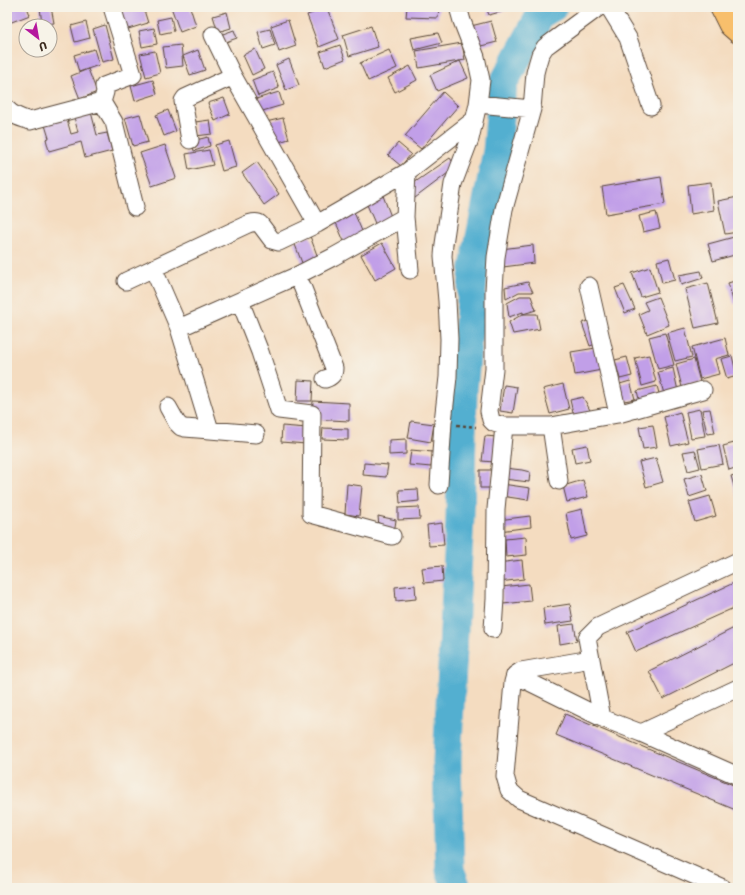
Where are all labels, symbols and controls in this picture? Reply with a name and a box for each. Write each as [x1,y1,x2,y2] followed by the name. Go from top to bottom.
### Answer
[18,18,58,58] north arrow
[34,36,51,57] text: U

